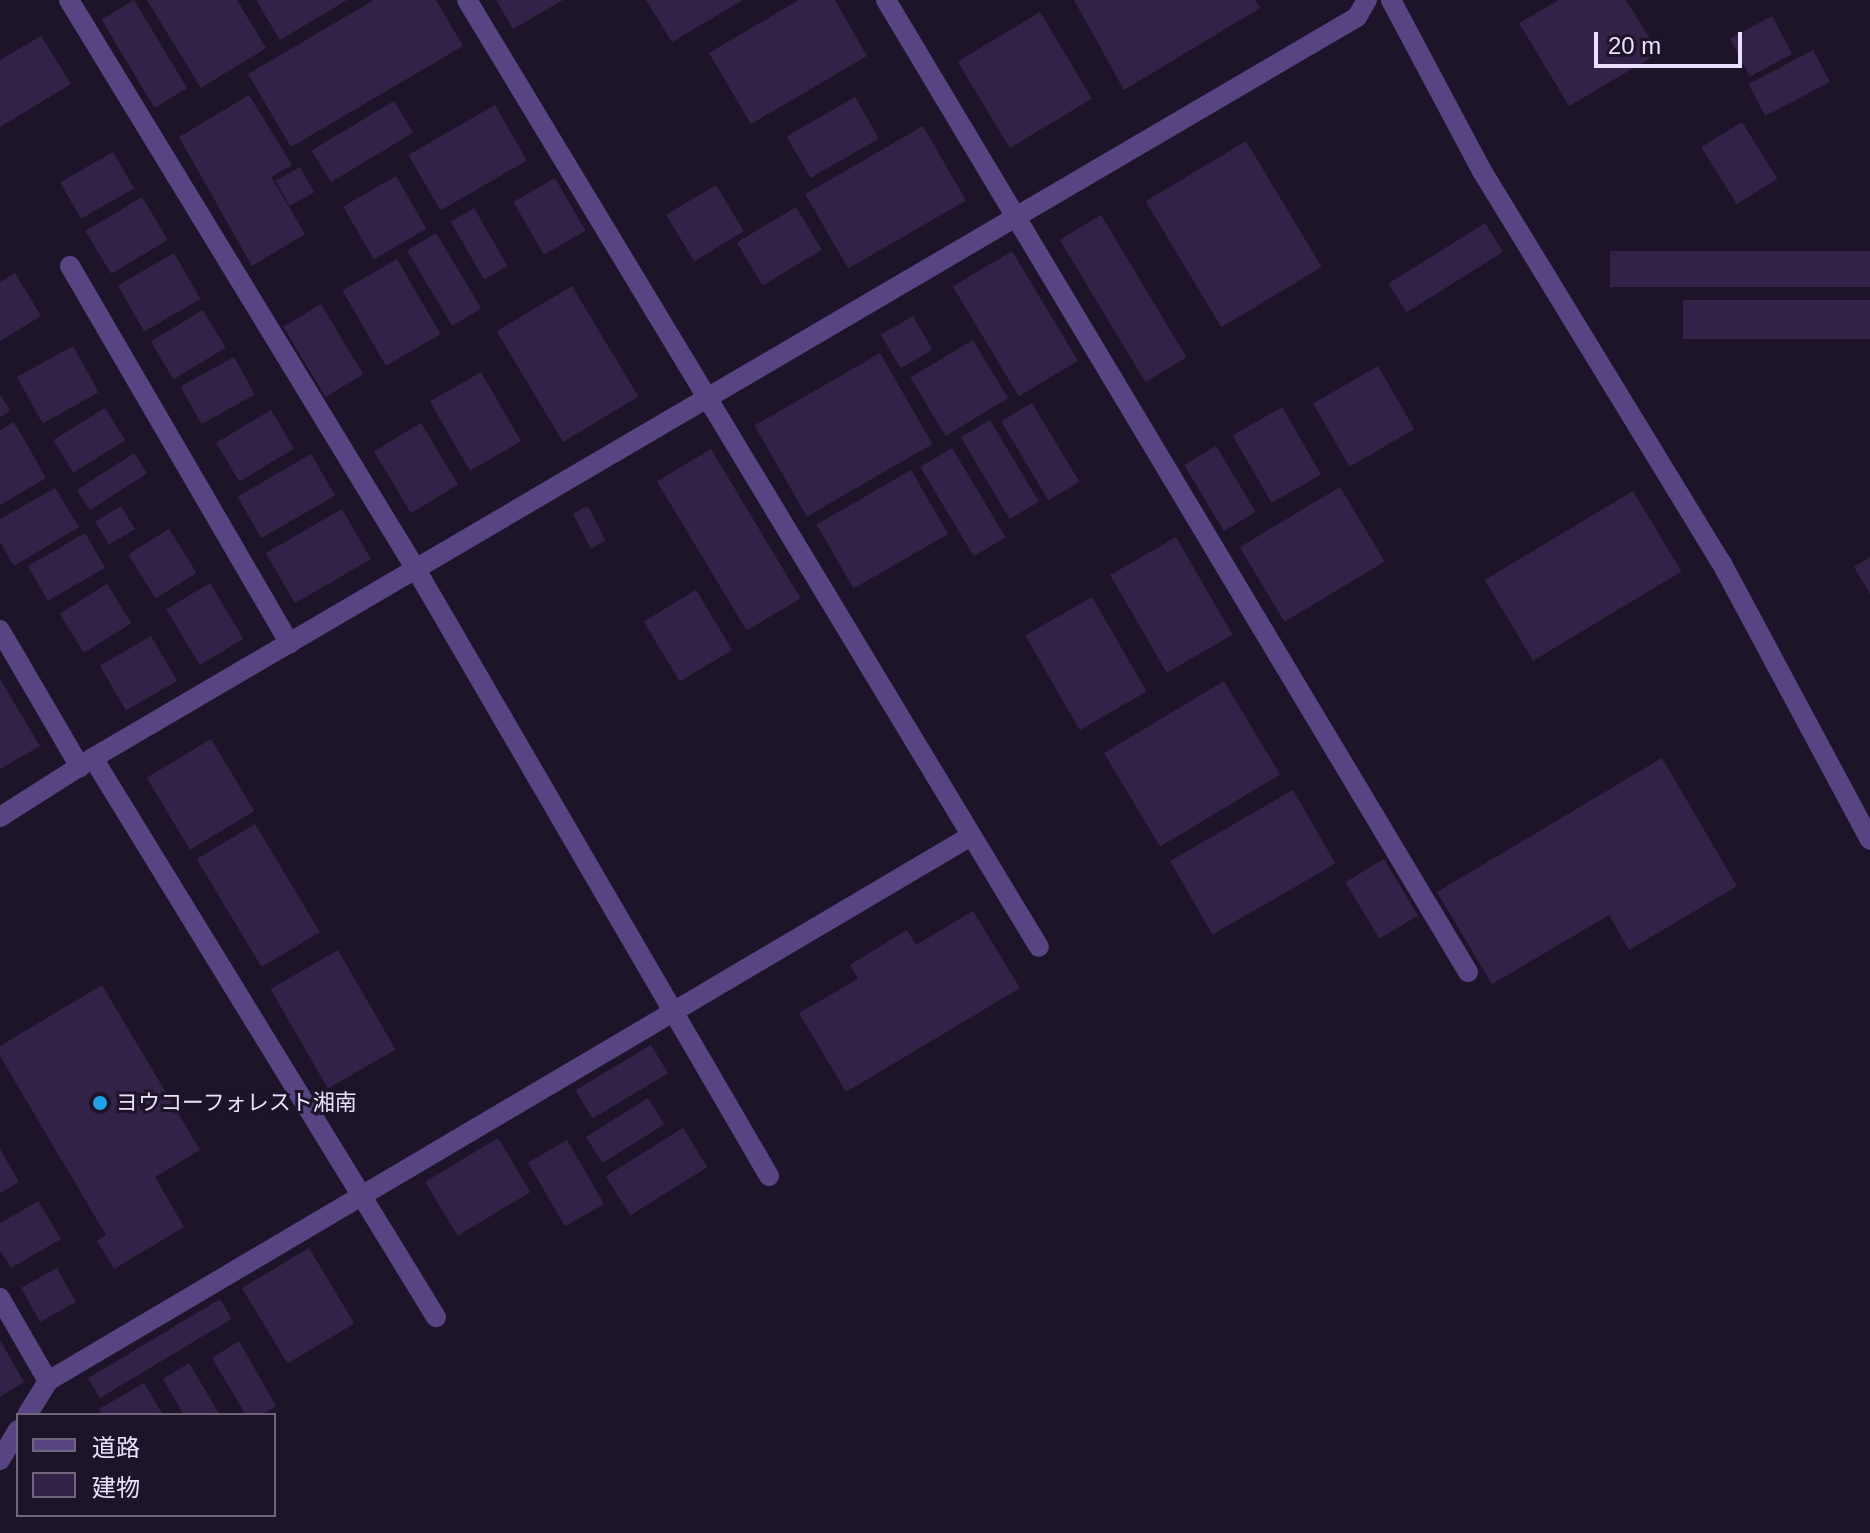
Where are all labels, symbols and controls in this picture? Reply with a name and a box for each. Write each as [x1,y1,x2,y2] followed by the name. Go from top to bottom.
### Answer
[1598,16,1746,66] scale bar
[1608,32,1661,59] text: 20 m
[116,1090,358,1116] place label: ヨウコーフォレスト湘南
[91,1094,109,1112] marker: ヨウコーフォレスト湘南
[16,1413,276,1517] legend
[92,1434,140,1461] text: 道路
[92,1474,140,1501] text: 建物

